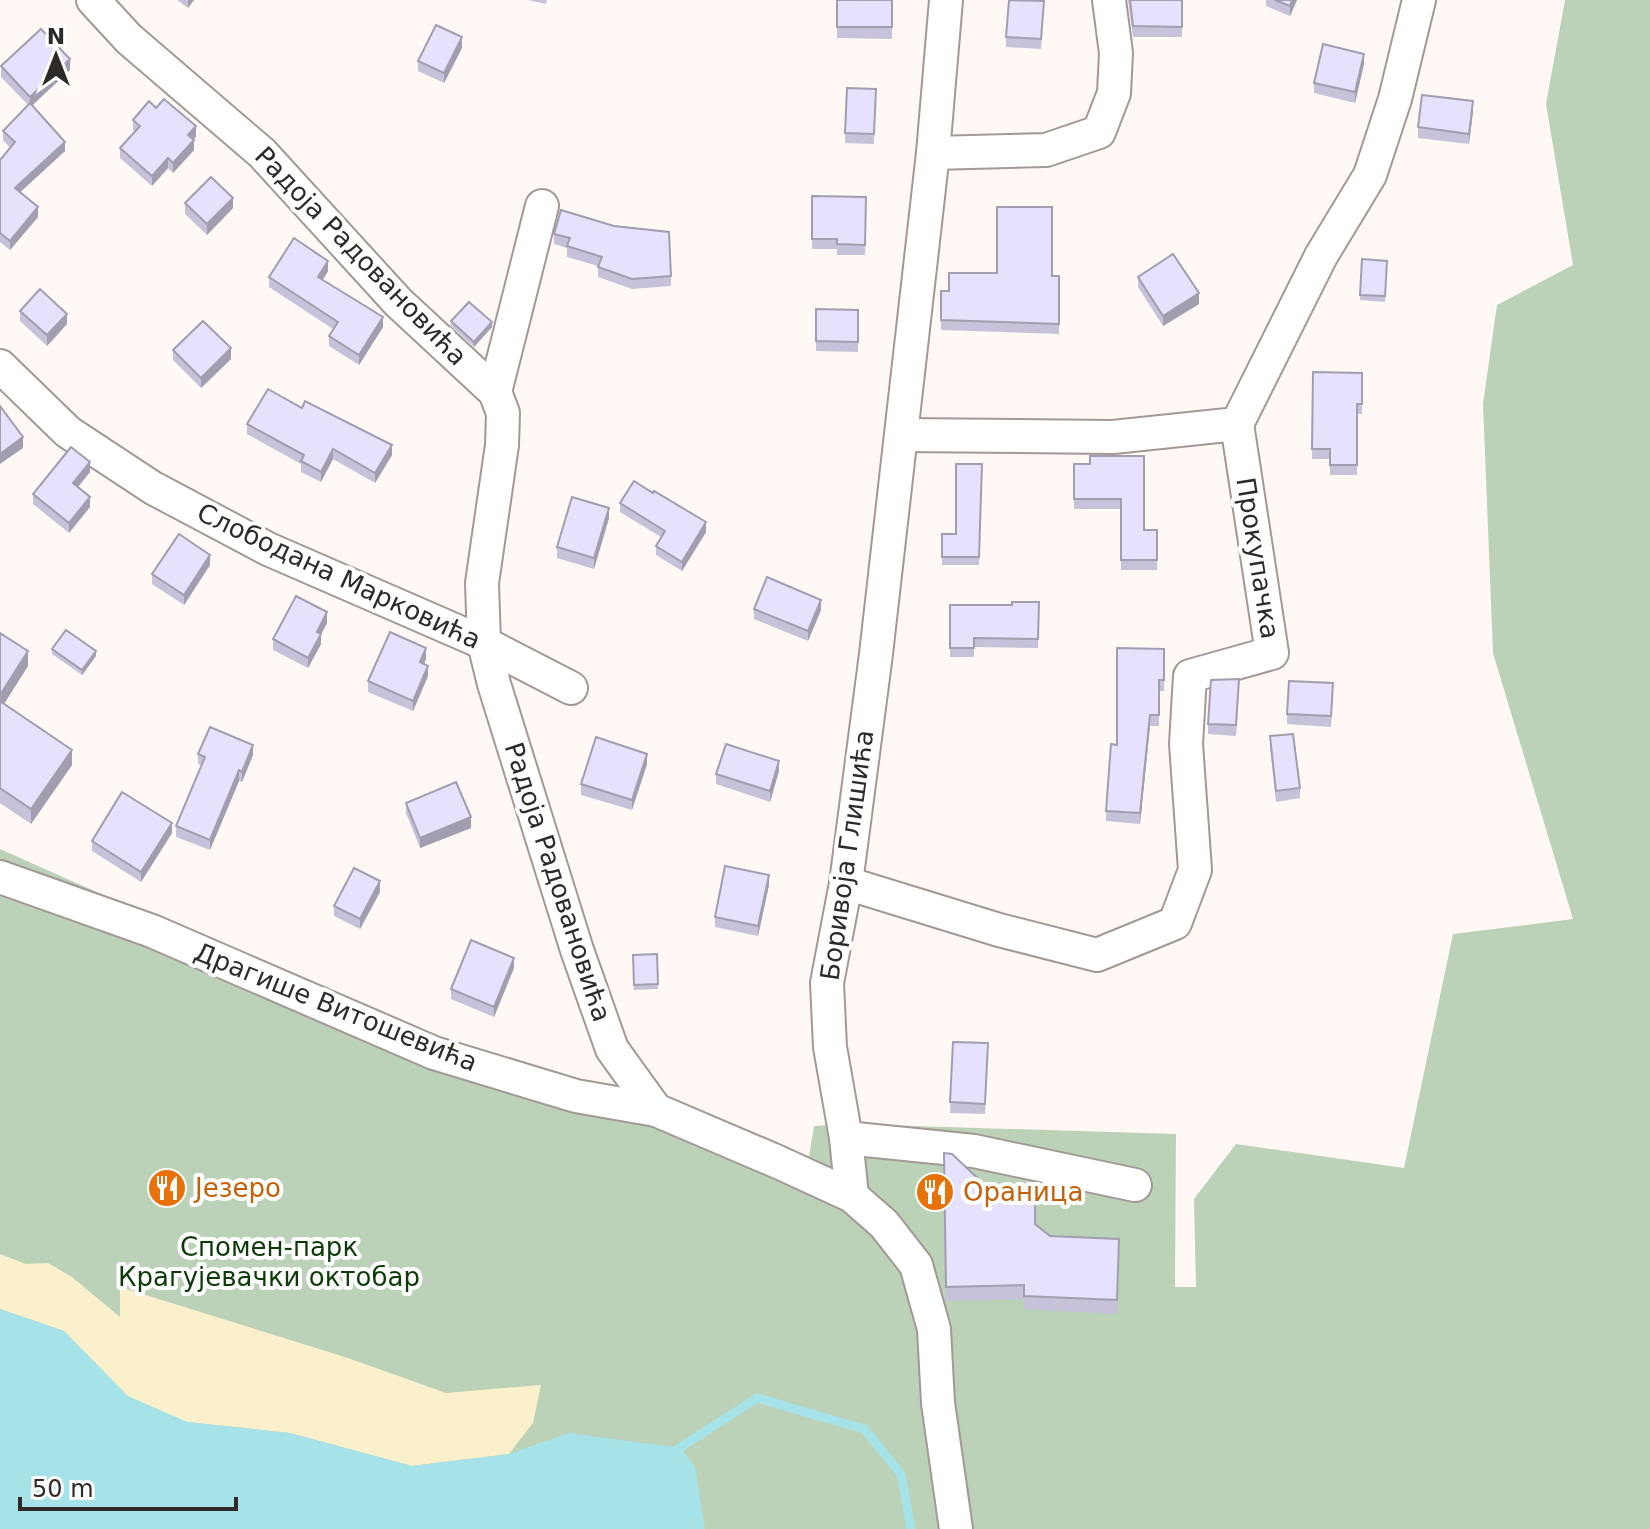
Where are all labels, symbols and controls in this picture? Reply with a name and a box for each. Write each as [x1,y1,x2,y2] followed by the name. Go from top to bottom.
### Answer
[16,16,96,96] north arrow
[47,24,65,49] text: N
[249,141,473,371] street label: Радоја Радовановића
[1230,475,1286,641] street label: Прокупачка
[192,497,486,655] street label: Слободана Марковића
[815,728,879,982] street label: Боривоја Глишића
[499,739,617,1025] street label: Радоја Радовановића
[190,937,482,1077] street label: Драгише Витошевића
[146,1167,188,1209] restaurant icon: Језеро
[914,1171,956,1213] restaurant icon: Ораница
[193,1173,281,1203] place label: Језеро
[963,1177,1083,1207] place label: Ораница
[118,1232,420,1292] park label: Спомен-парк Крагујевачки октобар
[20,1461,236,1511] scale bar
[32,1475,94,1503] text: 50 m

